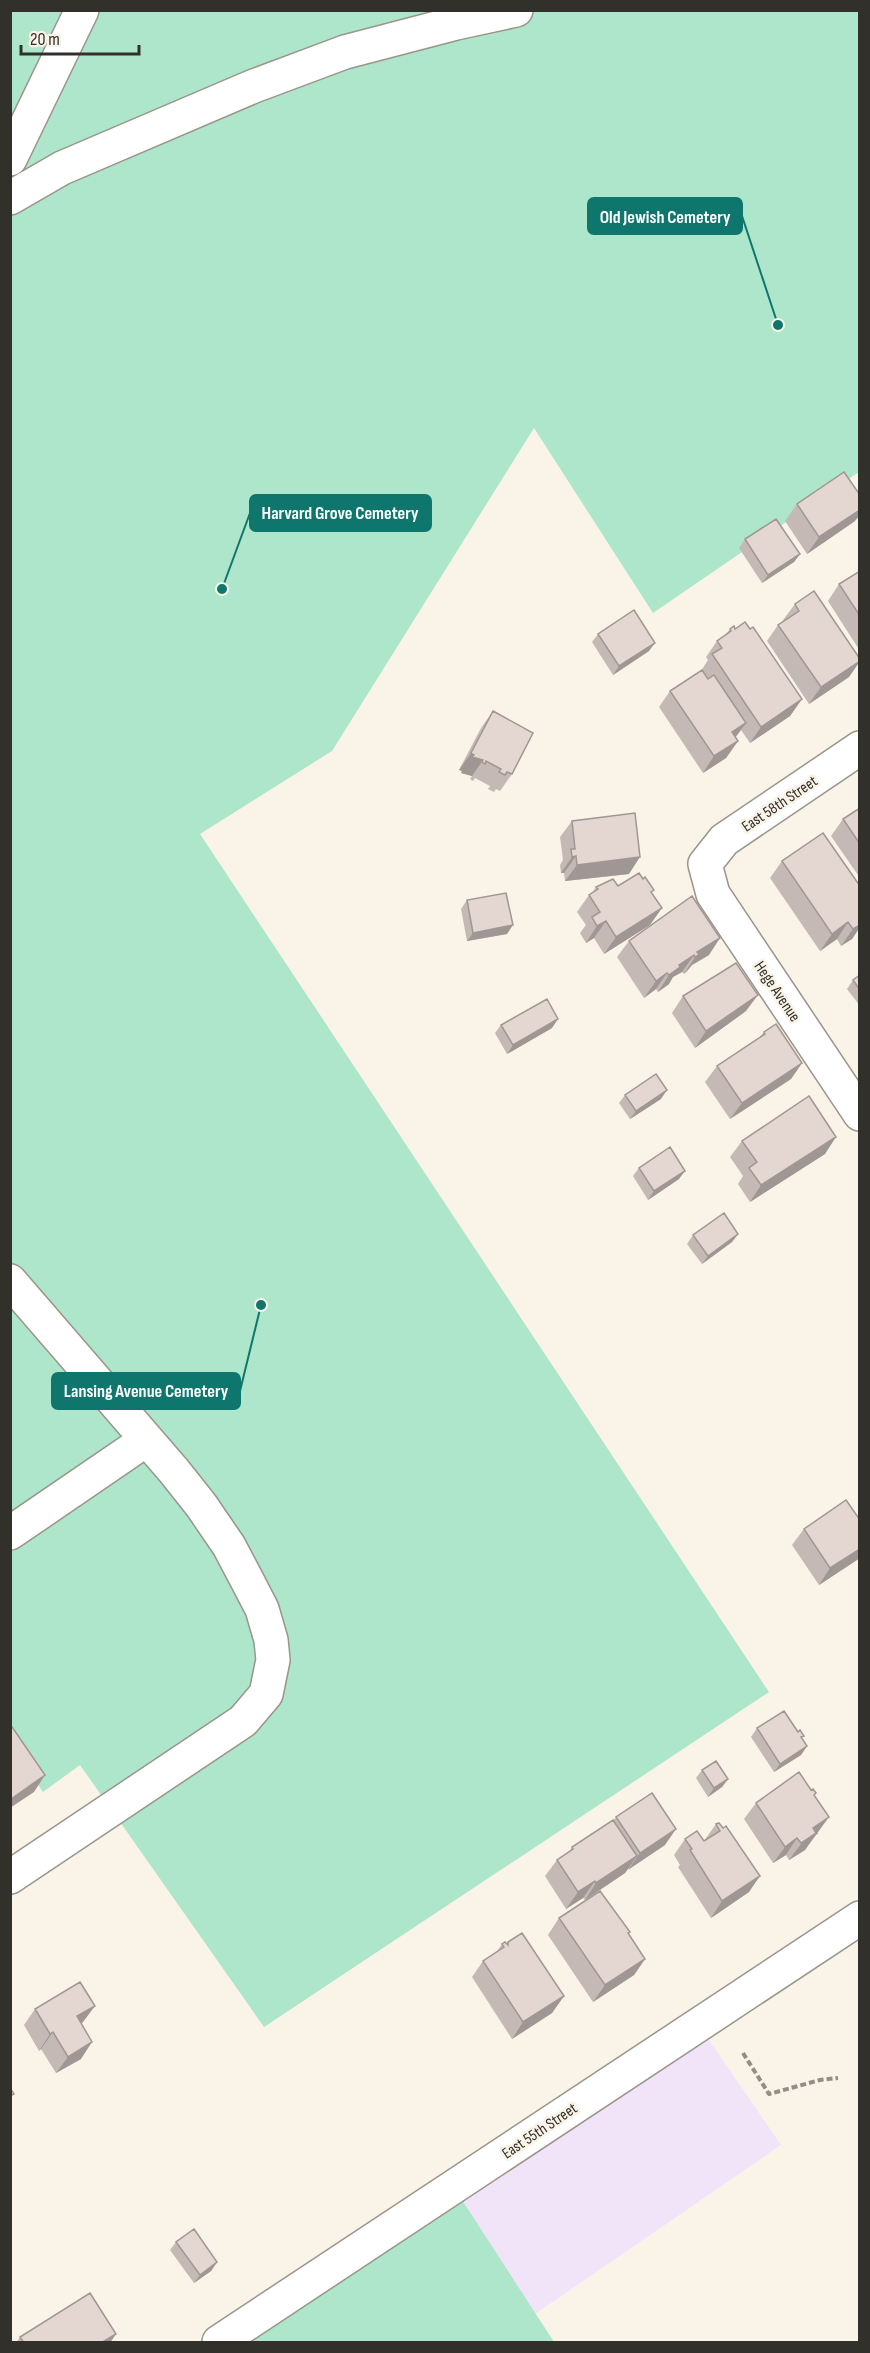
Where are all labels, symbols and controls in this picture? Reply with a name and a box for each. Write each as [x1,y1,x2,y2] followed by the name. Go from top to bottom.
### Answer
[21,18,140,56] scale bar
[30,29,60,50] text: 20 m
[588,198,742,234] callout: Old Jewish Cemetery
[600,207,731,228] text: Old Jewish Cemetery
[250,495,431,531] callout: Harvard Grove Cemetery
[262,503,419,524] text: Harvard Grove Cemetery
[738,772,821,836] street label: East 58th Street
[750,958,804,1026] street label: Hege Avenue
[52,1373,240,1409] callout: Lansing Avenue Cemetery
[64,1381,229,1402] text: Lansing Avenue Cemetery
[499,2099,581,2163] street label: East 55th Street

